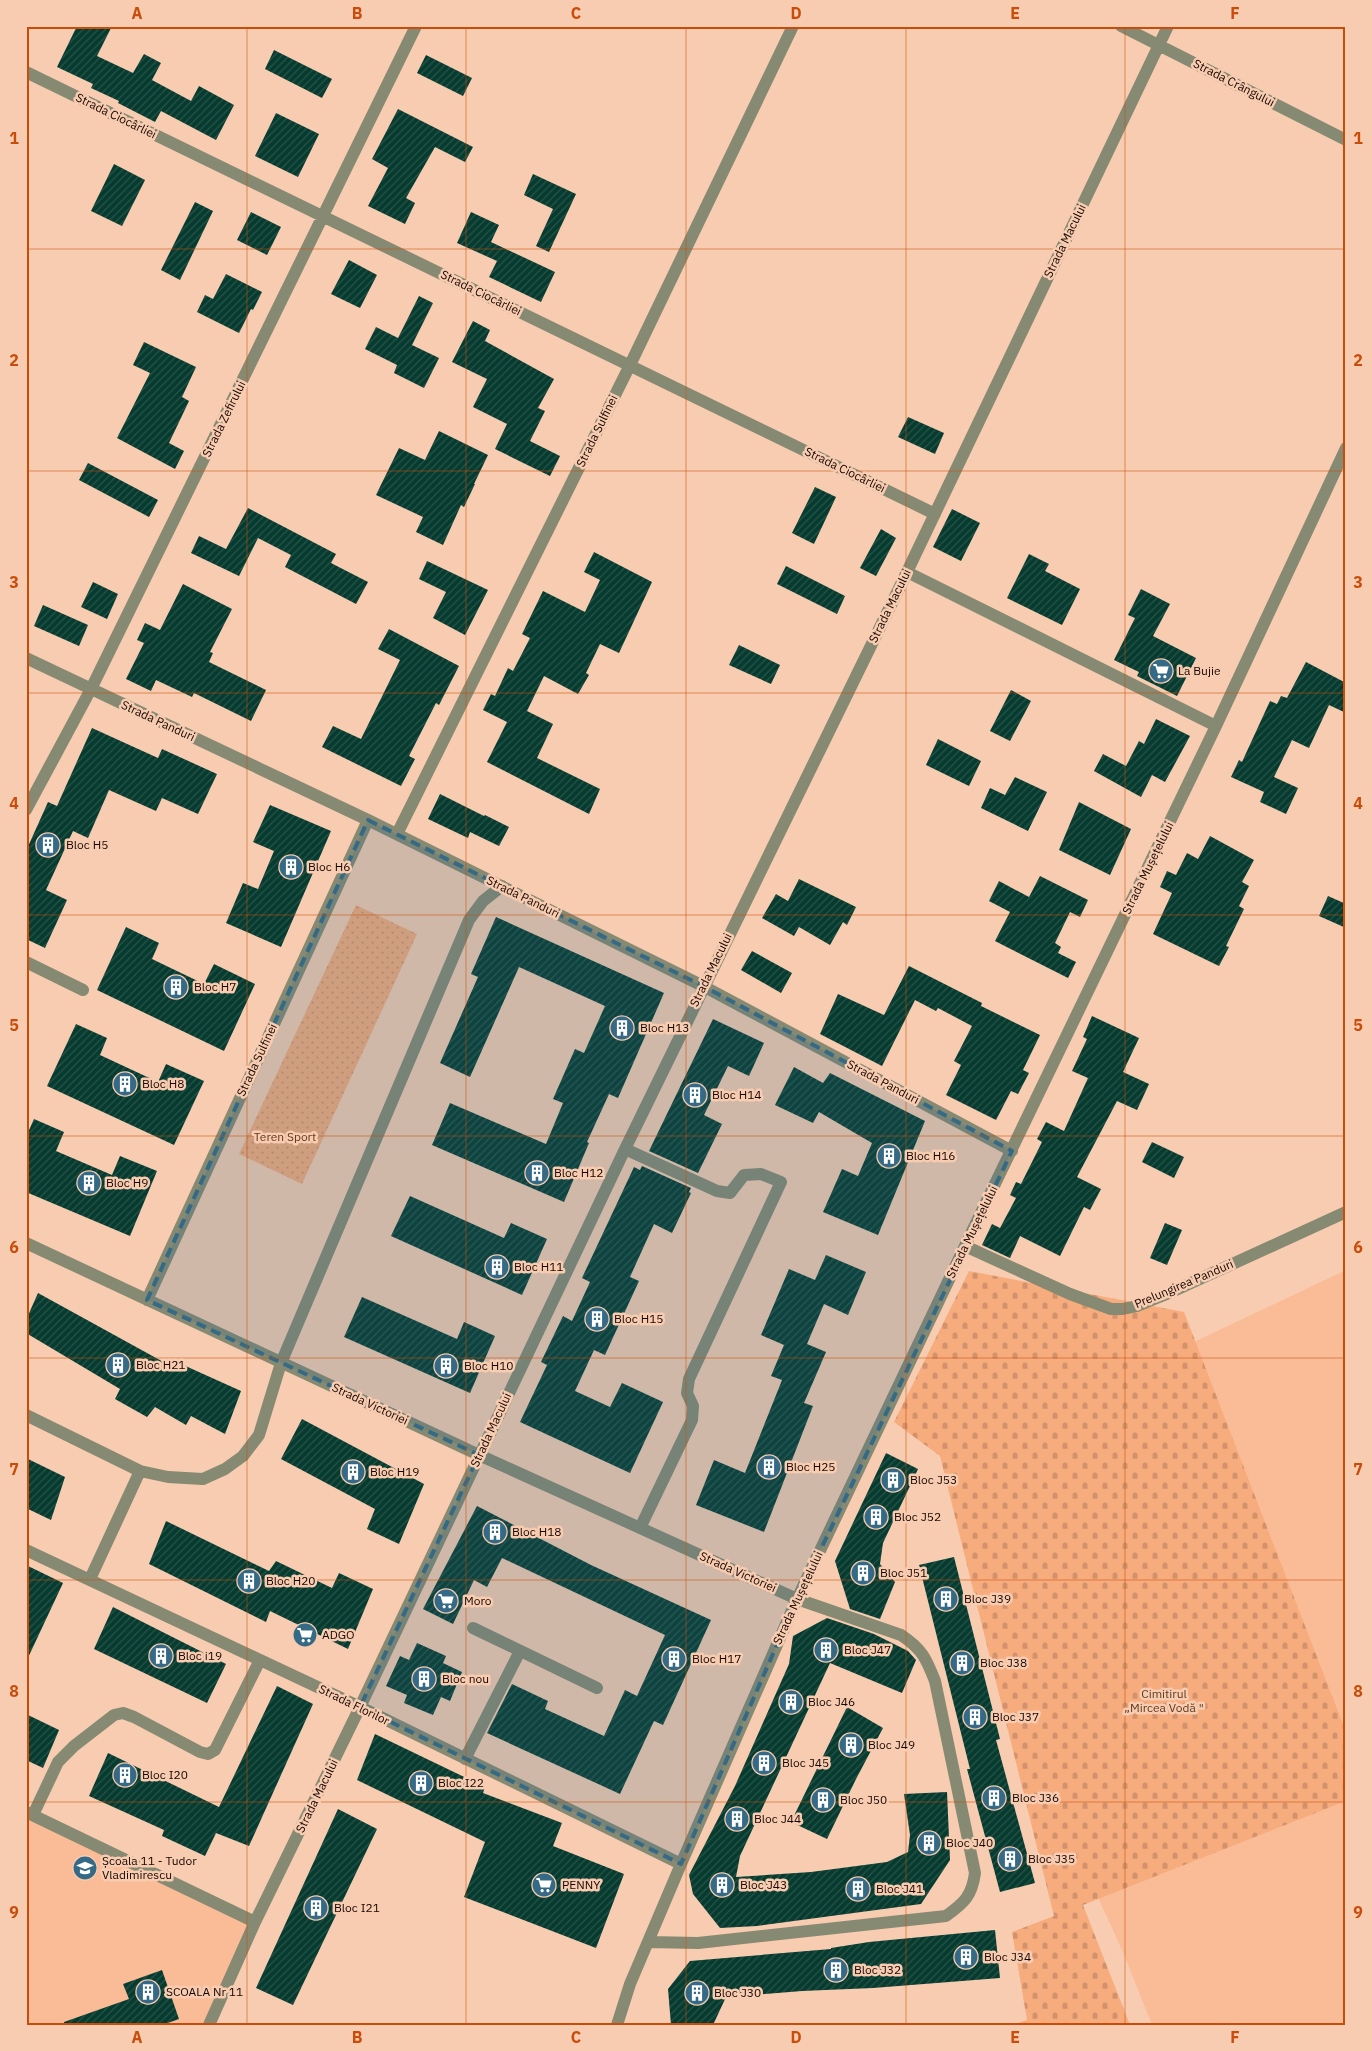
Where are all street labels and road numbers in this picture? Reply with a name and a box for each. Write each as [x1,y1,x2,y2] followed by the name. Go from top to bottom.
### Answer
[1191,56,1277,110] street label: Strada Crângului
[73,90,159,142] street label: Strada Ciocârliei
[1040,201,1089,280] street label: Strada Macului
[438,267,524,319] street label: Strada Ciocârliei
[199,378,248,459] street label: Strada Zefirului
[573,392,620,469] street label: Strada Sulfinei
[802,444,888,496] street label: Strada Ciocârliei
[865,566,914,645] street label: Strada Macului
[119,697,198,744] street label: Strada Panduri
[1119,819,1176,916] street label: Strada Mușețelului
[484,872,562,921] street label: Strada Panduri
[686,930,735,1009] street label: Strada Macului
[233,1021,280,1098] street label: Strada Sulfinei
[845,1056,922,1107] street label: Strada Panduri
[943,1183,1000,1280] street label: Strada Mușețelului
[1132,1256,1236,1311] street label: Prelungirea Panduri
[330,1379,411,1428] street label: Strada Victoriei
[467,1390,514,1469] street label: Strada Macului
[698,1548,779,1595] street label: Strada Victoriei
[769,1549,826,1647] street label: Strada Mușețelului
[316,1681,392,1728] street label: Strada Florilor
[292,1756,341,1835] street label: Strada Macului

